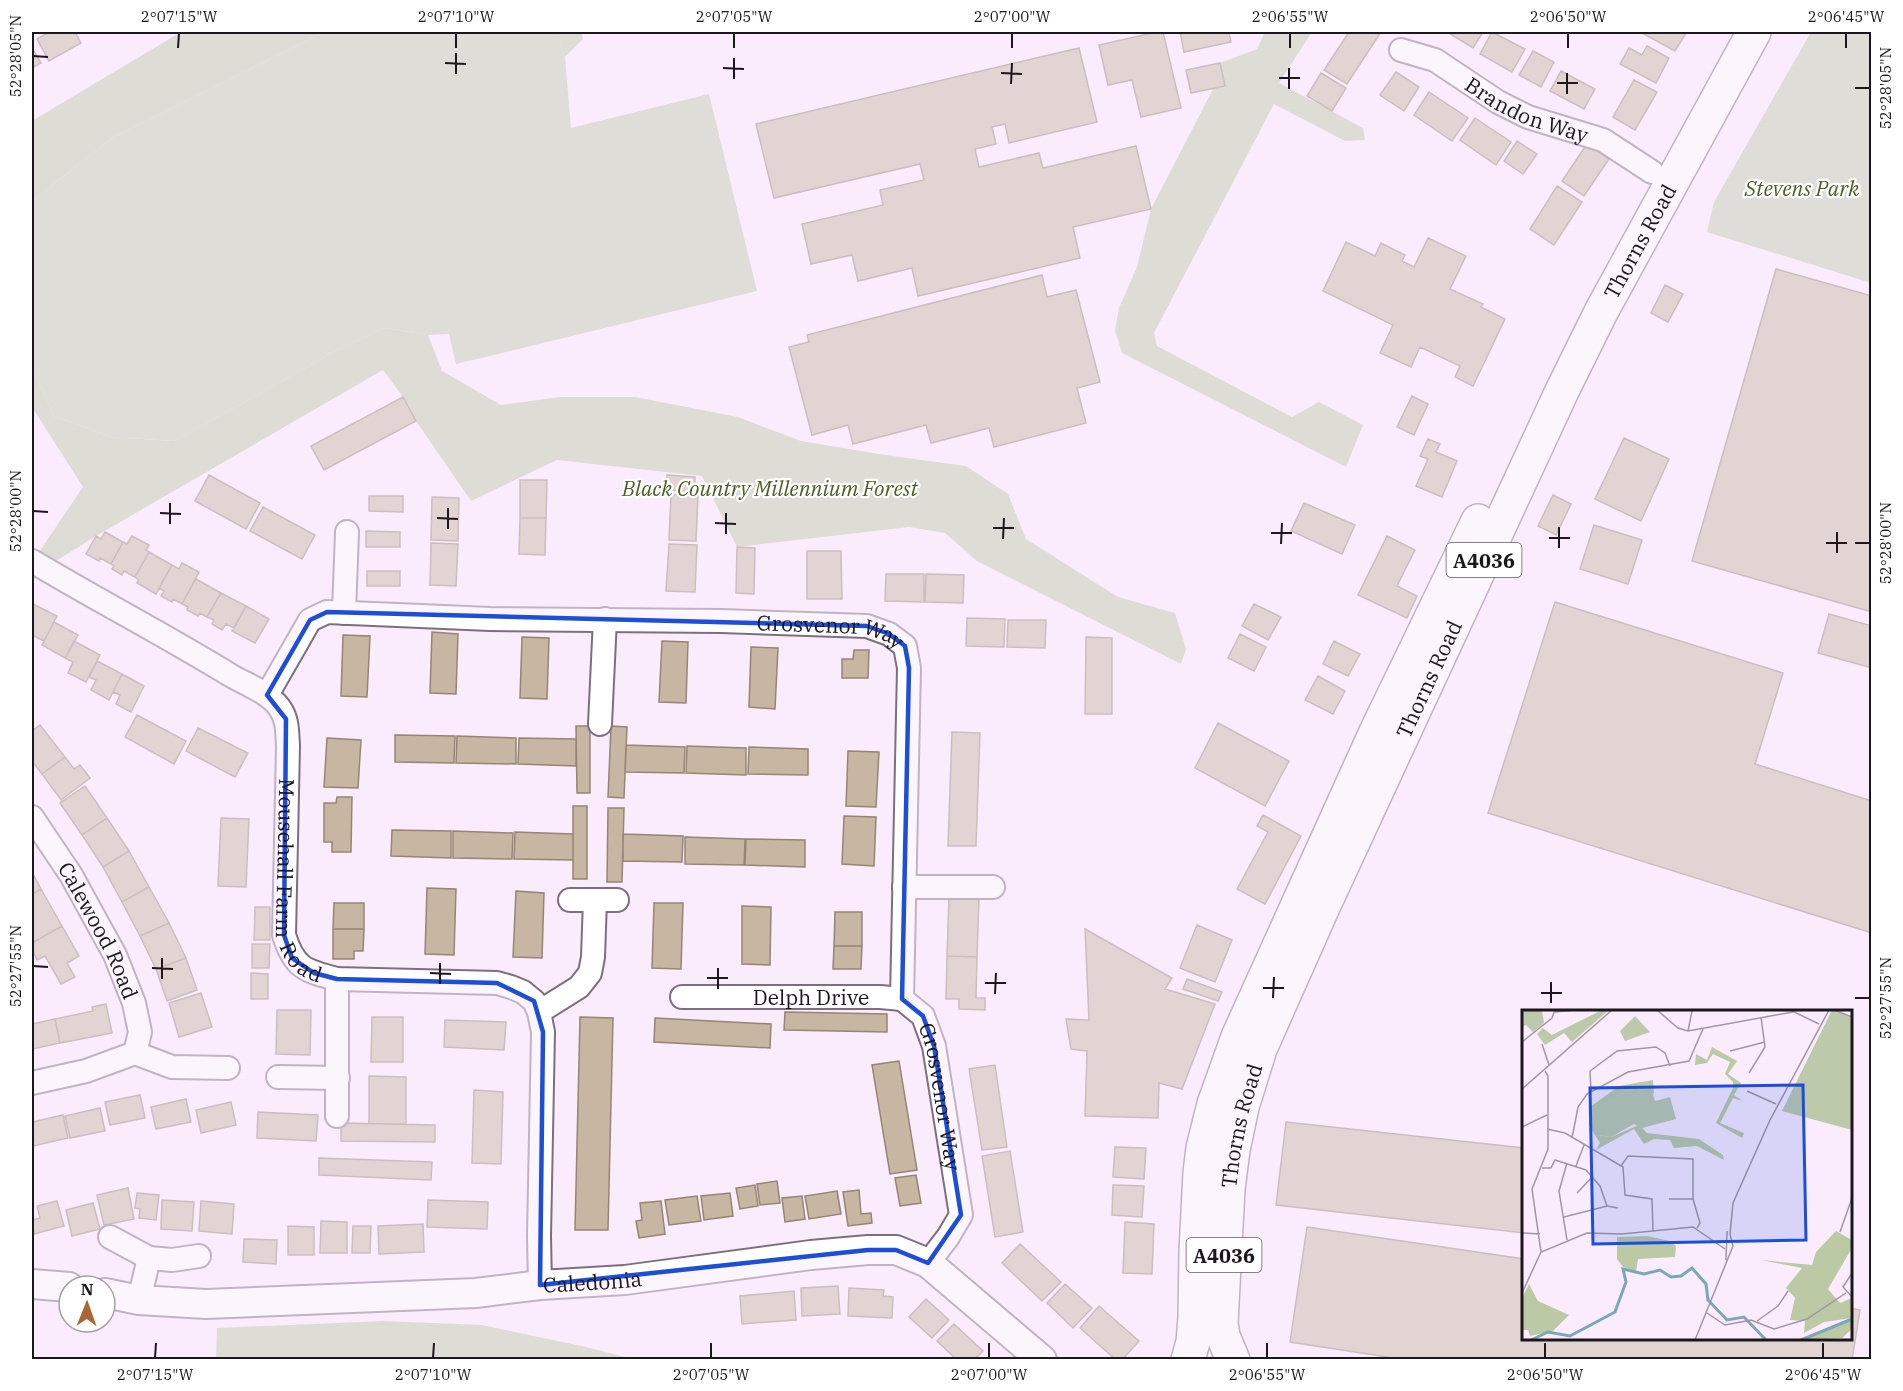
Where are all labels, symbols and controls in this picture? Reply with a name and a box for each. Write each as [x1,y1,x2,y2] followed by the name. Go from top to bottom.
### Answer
[141,7,218,26] text: 2°07'15"W
[418,7,495,26] text: 2°07'10"W
[696,7,773,26] text: 2°07'05"W
[974,7,1051,26] text: 2°07'00"W
[1252,7,1329,26] text: 2°06'55"W
[1530,7,1607,26] text: 2°06'50"W
[1808,7,1885,26] text: 2°06'45"W
[6,15,25,97] text: 52°28'05"N
[1876,47,1895,129] text: 52°28'05"N
[1460,70,1593,149] street label: Brandon Way
[1744,174,1860,202] park label: Stevens Park
[1597,179,1682,304] street label: Thorns Road
[6,470,25,552] text: 52°28'00"N
[621,474,918,502] park label: Black Country Millennium Forest
[1876,502,1895,584] text: 52°28'00"N
[1446,543,1522,577] road number: A4036
[756,608,911,655] street label: Grosvenor Way
[1389,615,1468,742] street label: Thorns Road
[270,778,326,988] street label: Mousehall Farm Road
[52,856,145,1003] street label: Calewood Road
[6,925,25,1007] text: 52°27'55"N
[1876,957,1895,1039] text: 52°27'55"N
[753,983,869,1011] street label: Delph Drive
[1522,1010,1852,1340] inset map
[913,1019,968,1173] street label: Grosvenor Way
[1214,1060,1269,1189] street label: Thorns Road
[1186,1238,1262,1272] road number: A4036
[542,1264,643,1299] street label: Caledonia
[57,1274,117,1334] north arrow
[81,1279,94,1299] text: N
[117,1365,194,1384] text: 2°07'15"W
[395,1365,472,1384] text: 2°07'10"W
[673,1365,750,1384] text: 2°07'05"W
[951,1365,1028,1384] text: 2°07'00"W
[1229,1365,1306,1384] text: 2°06'55"W
[1507,1365,1584,1384] text: 2°06'50"W
[1785,1365,1862,1384] text: 2°06'45"W

